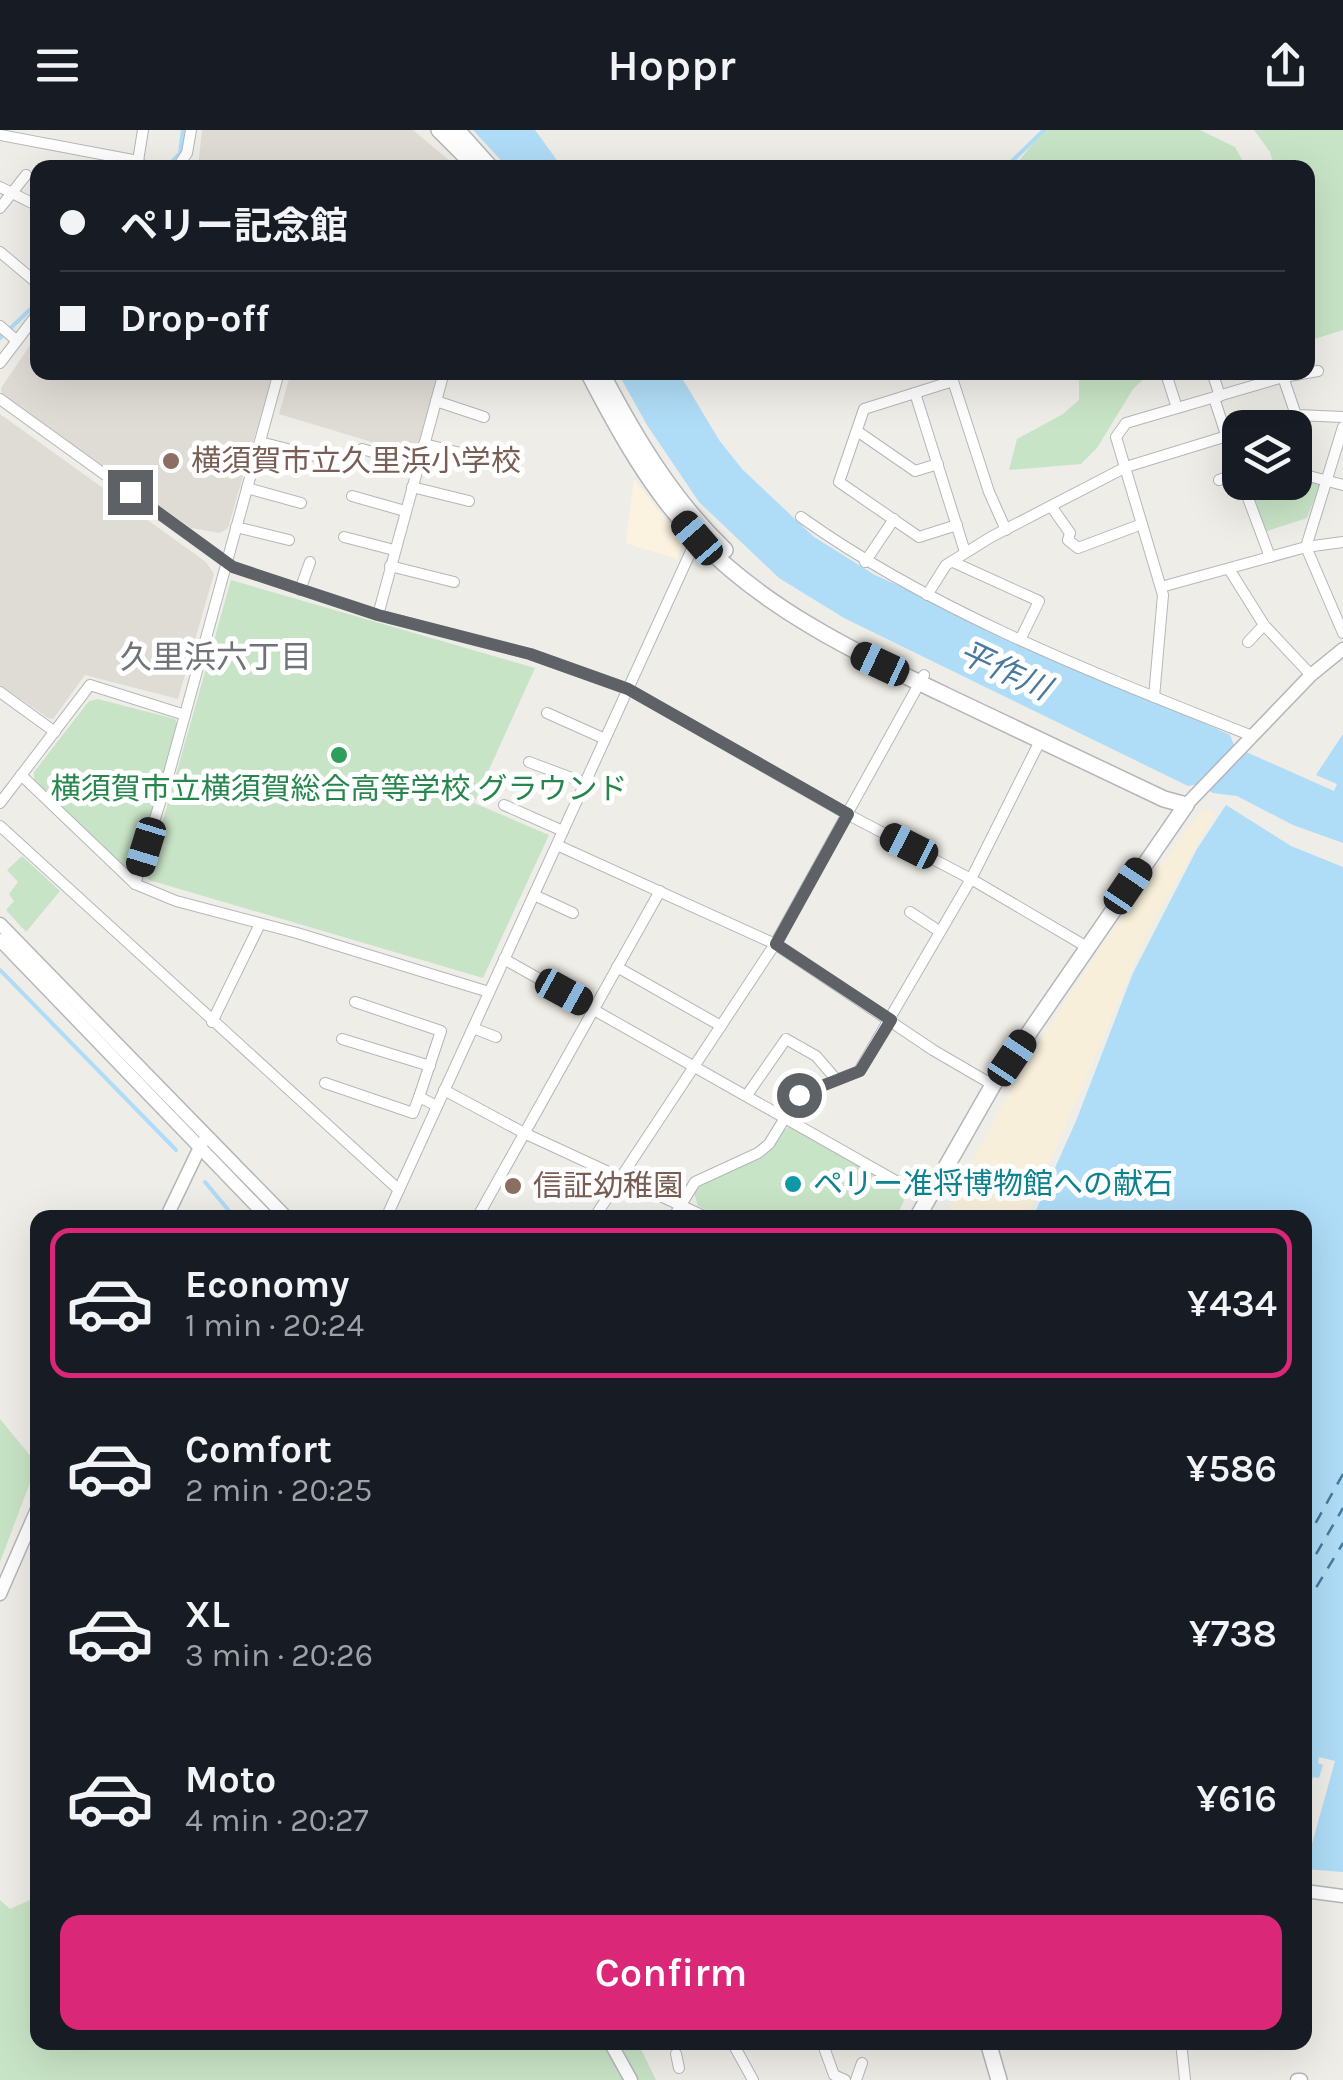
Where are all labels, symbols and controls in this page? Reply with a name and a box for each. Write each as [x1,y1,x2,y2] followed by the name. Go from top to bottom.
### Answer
[30,38,85,93] icon: menu
[1258,38,1313,93] icon: share
[607,39,736,91] text: Hoppr
[120,204,348,249] text: ペリー記念館
[120,296,269,341] text: Drop-off
[1222,410,1312,500] map controls
[1222,410,1312,500] button: layers
[191,443,521,479] place label: 横須賀市立久里浜小学校
[160,450,182,472] marker: 横須賀市立久里浜小学校
[108,470,153,515] route end
[666,506,728,570] car
[953,633,1059,709] water label: 平作川
[846,638,914,690] car
[120,639,312,676] district label: 久里浜六丁目
[328,744,350,766] marker: 横須賀市立横須賀総合高等学校 グラウンド
[50,771,628,807] place label: 横須賀市立横須賀総合高等学校 グラウンド
[123,814,169,880] car
[875,819,943,873] car
[1099,853,1157,919] car
[530,964,598,1020] car
[983,1025,1041,1091] car
[777,1073,822,1118] route start
[813,1166,1173,1202] place label: ペリー准将博物館への献石
[533,1168,683,1204] place label: 信証幼稚園
[782,1173,804,1195] marker: ペリー准将博物館への献石
[502,1175,524,1197] marker: 信証幼稚園
[65,1258,155,1348] icon: car
[185,1262,349,1307] text: Economy
[1187,1281,1277,1326] text: ¥434
[185,1307,364,1344] text: 1 min · 20:24
[65,1423,155,1513] icon: car
[185,1427,332,1472] text: Comfort
[1186,1446,1277,1491] text: ¥586
[185,1472,372,1509] text: 2 min · 20:25
[65,1588,155,1678] icon: car
[185,1592,230,1637] text: XL
[1189,1611,1277,1656] text: ¥738
[185,1637,373,1674] text: 3 min · 20:26
[65,1753,155,1843] icon: car
[185,1757,276,1802] text: Moto
[1196,1776,1277,1821] text: ¥616
[185,1802,369,1839] text: 4 min · 20:27
[60,1915,1282,2030] button: Confirm

